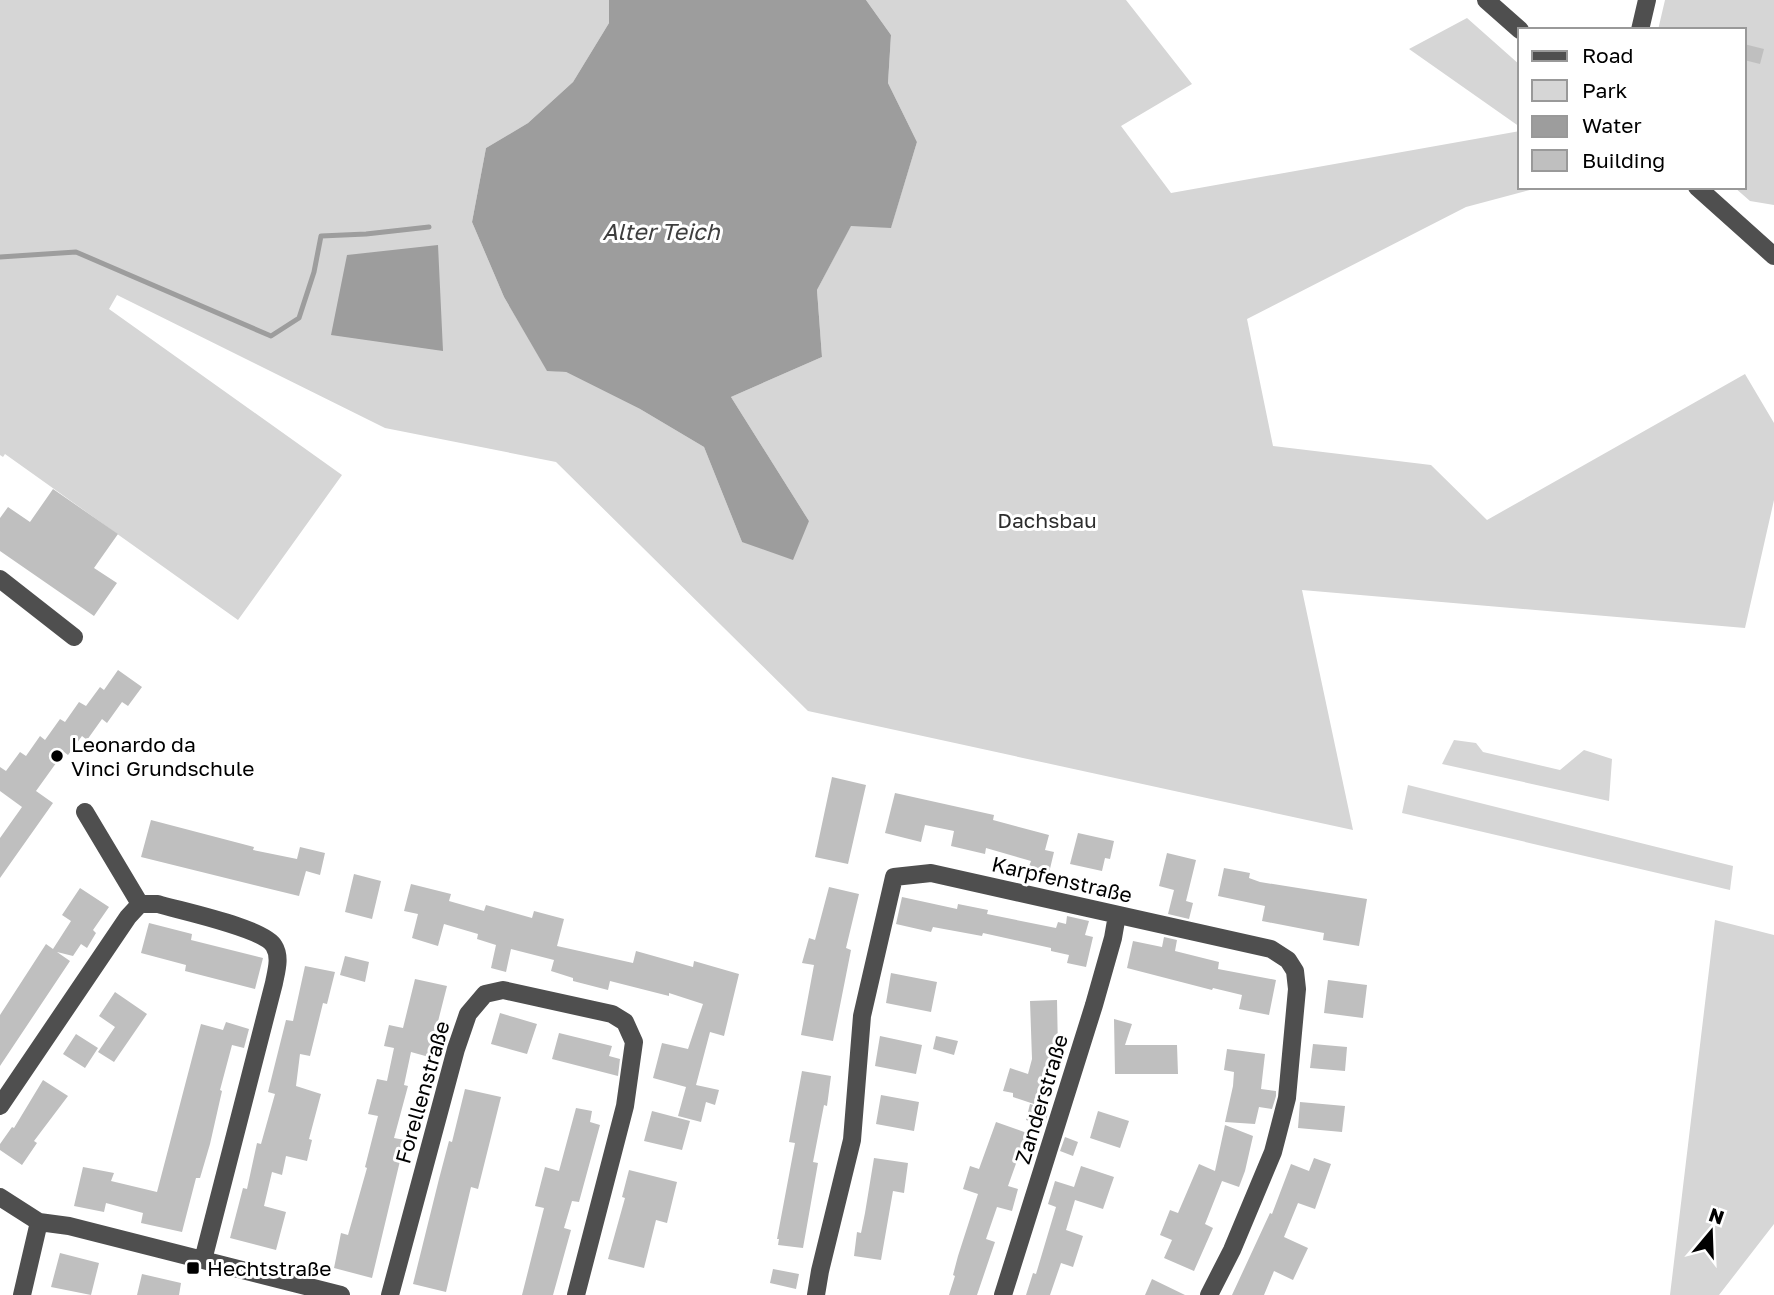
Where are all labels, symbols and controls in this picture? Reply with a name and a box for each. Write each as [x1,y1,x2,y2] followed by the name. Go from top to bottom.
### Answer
[1518,28,1746,189] legend
[1582,42,1633,68] text: Road
[1582,77,1628,103] text: Park
[1582,112,1642,138] text: Water
[1582,147,1665,173] text: Building
[602,217,721,245] water label: Alter Teich
[997,507,1097,533] park label: Dachsbau
[71,731,254,781] place label: Leonardo da Vinci Grundschule
[49,748,65,764] marker: Leonardo da Vinci Grundschule
[989,850,1135,908] street label: Karpfenstraße
[389,1018,455,1166] street label: Forellenstraße
[1009,1031,1073,1167] street label: Zanderstraße
[1676,1197,1746,1267] north arrow
[1706,1202,1727,1229] text: N
[207,1255,331,1281] place label: Hechtstraße
[185,1260,201,1276] marker: Hechtstraße

